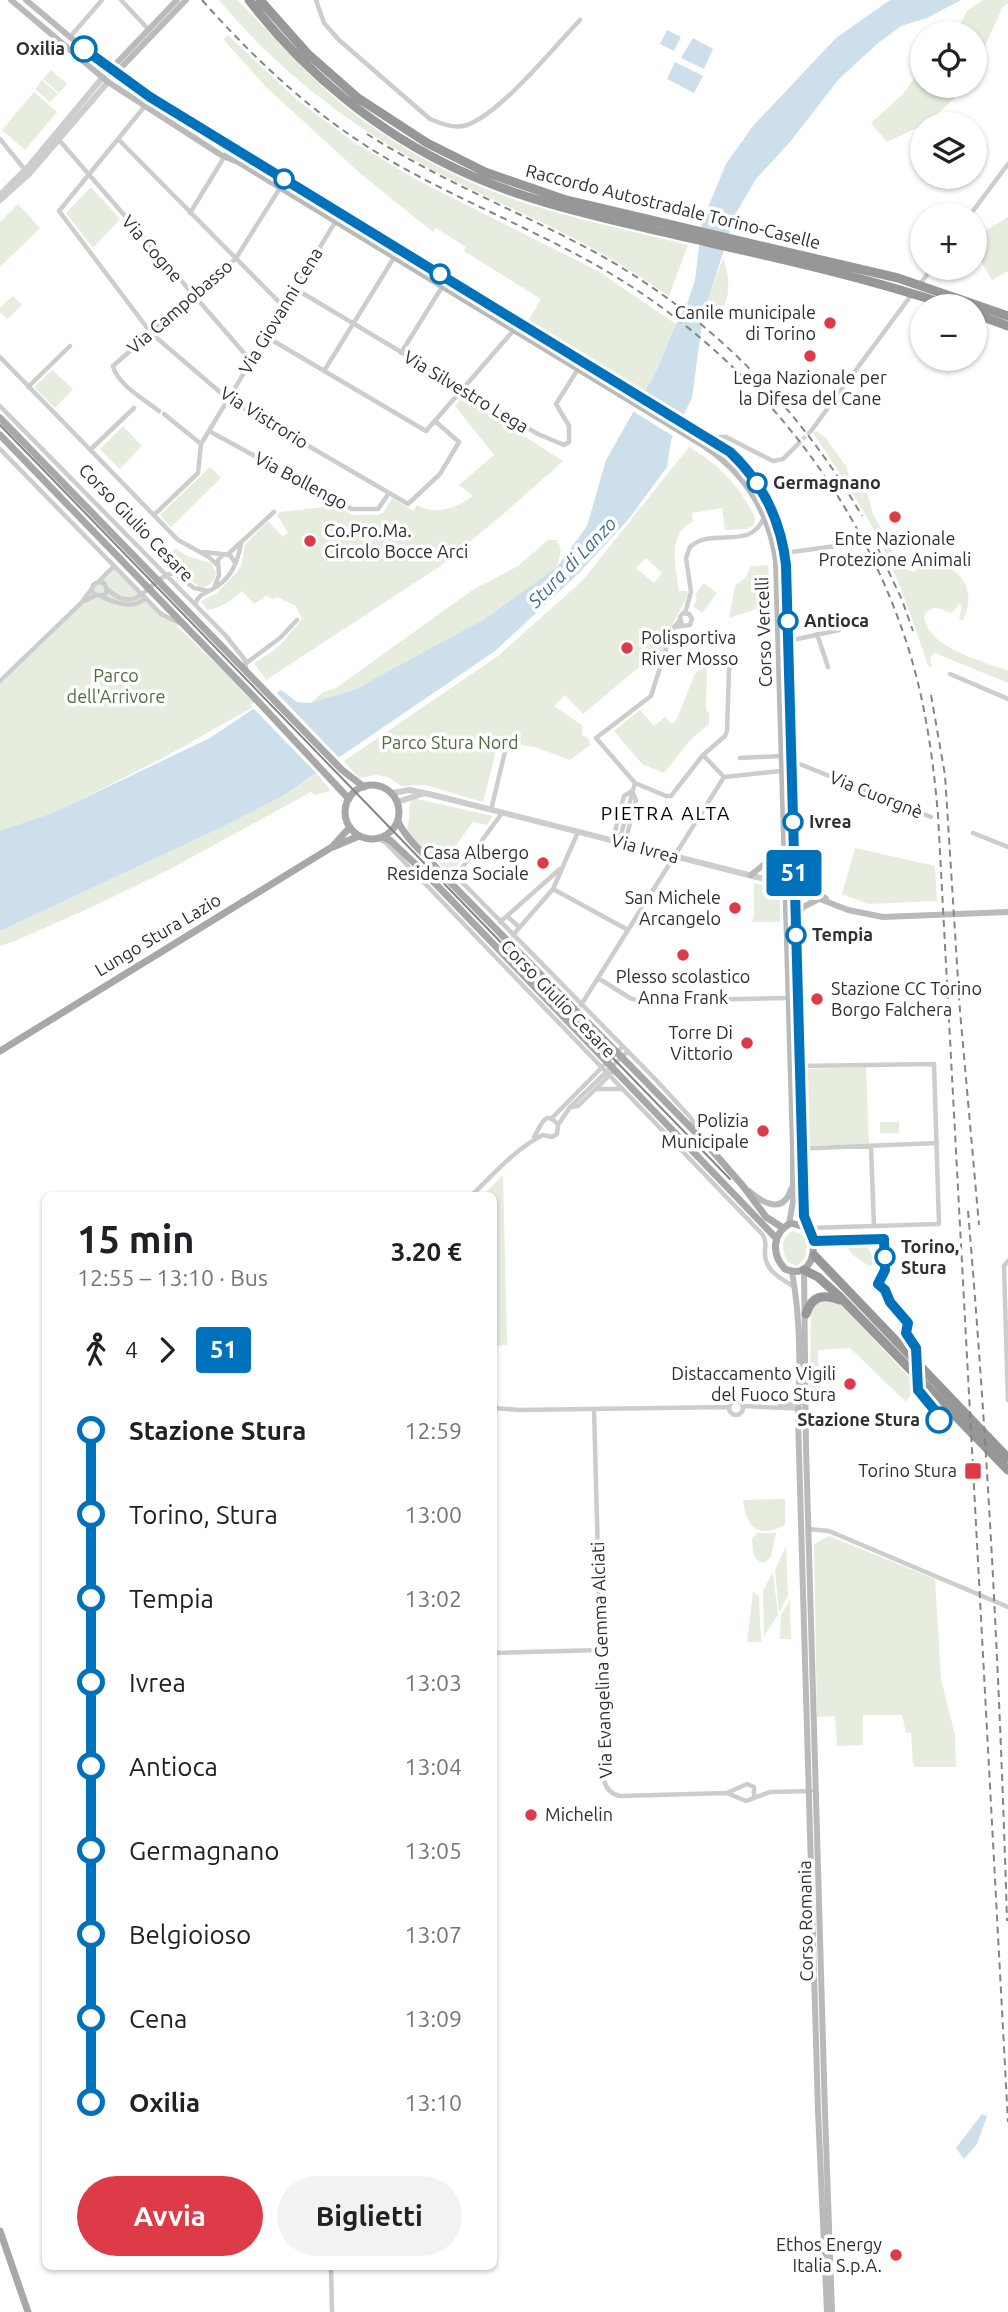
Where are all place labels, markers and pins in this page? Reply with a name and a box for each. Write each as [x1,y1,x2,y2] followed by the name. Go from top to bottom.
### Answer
[71,36,97,62] marker: Oxilia
[16,38,65,58] place label: Oxilia
[274,169,294,189] unlabelled marker
[430,264,450,284] unlabelled marker
[675,302,816,343] place label: Canile municipale di Torino
[822,315,838,331] marker: Canile municipale di Torino
[802,348,818,364] marker: Lega Nazionale per la Difesa del Cane
[733,367,887,408] place label: Lega Nazionale per la Difesa del Cane
[773,472,881,492] place label: Germagnano
[747,473,767,493] marker: Germagnano
[887,509,903,525] marker: Ente Nazionale Protezione Animali
[324,520,468,561] place label: Co.Pro.Ma. Circolo Bocce Arci
[819,528,971,569] place label: Ente Nazionale Protezione Animali
[302,533,318,549] marker: Co.Pro.Ma. Circolo Bocce Arci
[804,610,869,630] place label: Antioca
[778,611,798,631] marker: Antioca
[641,627,739,668] place label: Polisportiva River Mosso
[619,640,635,656] marker: Polisportiva River Mosso
[809,811,851,831] place label: Ivrea
[783,812,803,832] marker: Ivrea
[387,842,529,883] place label: Casa Albergo Residenza Sociale
[535,855,551,871] marker: Casa Albergo Residenza Sociale
[625,887,721,928] place label: San Michele Arcangelo
[727,900,743,916] marker: San Michele Arcangelo
[812,924,873,944] place label: Tempia
[786,925,806,945] marker: Tempia
[675,947,691,963] marker: Plesso scolastico Anna Frank
[616,966,750,1007] place label: Plesso scolastico Anna Frank
[831,978,982,1019] place label: Stazione CC Torino Borgo Falchera
[809,991,825,1007] marker: Stazione CC Torino Borgo Falchera
[669,1022,733,1063] place label: Torre Di Vittorio
[739,1035,755,1051] marker: Torre Di Vittorio
[661,1110,749,1151] place label: Polizia Municipale
[755,1123,771,1139] marker: Polizia Municipale
[901,1236,959,1277] place label: Torino, Stura
[875,1247,895,1267] marker: Torino, Stura
[671,1363,836,1404] place label: Distaccamento Vigili del Fuoco Stura
[842,1376,858,1392] marker: Distaccamento Vigili del Fuoco Stura
[926,1407,952,1433] marker: Stazione Stura
[797,1409,920,1429] place label: Stazione Stura
[858,1460,957,1480] place label: Torino Stura
[963,1461,983,1481] marker: Torino Stura
[545,1804,613,1824] place label: Michelin
[523,1807,539,1823] marker: Michelin
[776,2234,882,2275] place label: Ethos Energy Italia S.p.A.
[888,2247,904,2263] marker: Ethos Energy Italia S.p.A.

